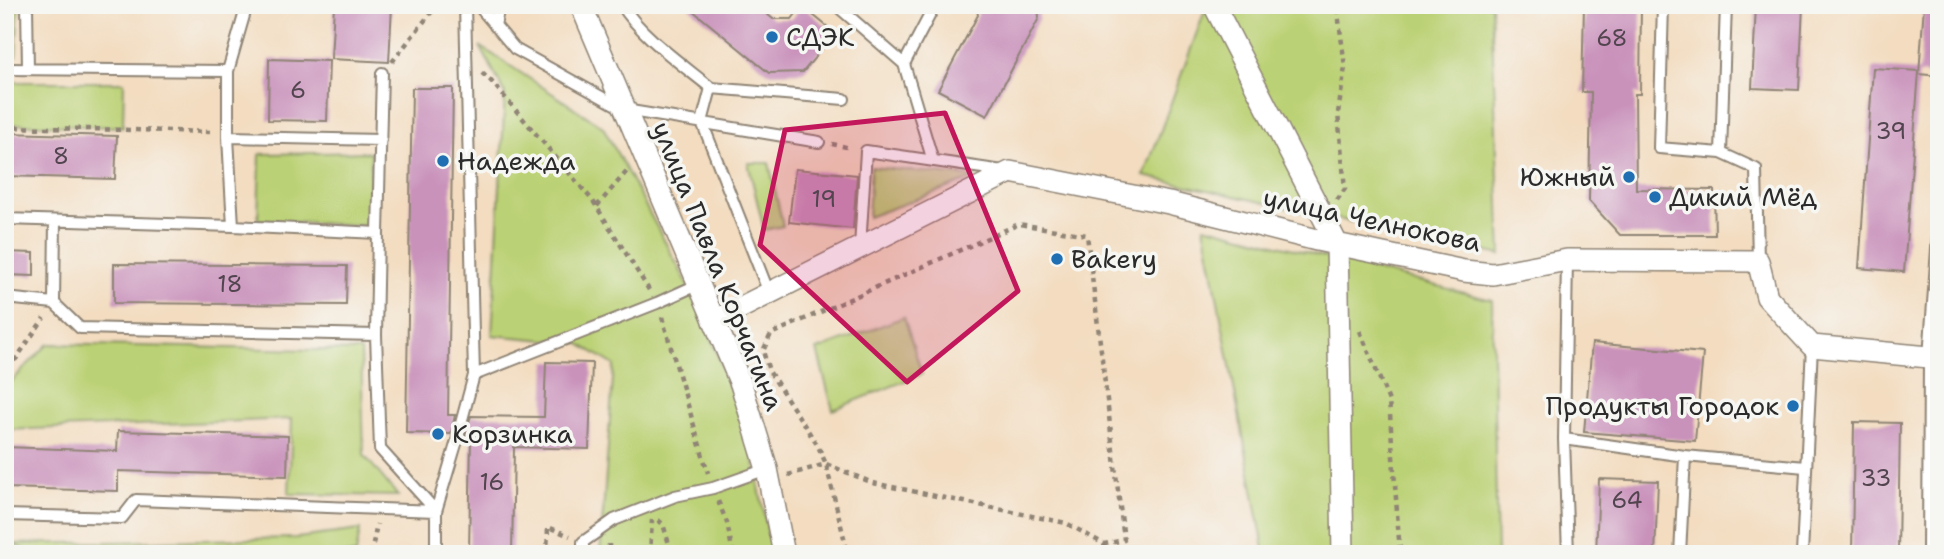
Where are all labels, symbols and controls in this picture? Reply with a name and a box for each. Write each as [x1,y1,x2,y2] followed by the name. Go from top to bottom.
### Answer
[786,19,855,54] place label: СДЭК
[1596,23,1628,53] house number: 68
[764,29,780,45] marker: СДЭК
[290,75,306,105] house number: 6
[644,116,793,415] street label: улица Павла Корчагина
[1876,116,1906,146] house number: 39
[53,141,69,171] house number: 8
[457,143,575,178] place label: Надежда
[435,153,451,169] marker: Надежда
[1520,159,1615,194] place label: Южный
[1621,169,1637,185] marker: Южный
[1260,179,1484,260] street label: улица Челнокова
[1669,179,1818,214] place label: Дикий Мёд
[812,184,836,214] house number: 19
[1647,189,1663,205] marker: Дикий Мёд
[1071,241,1157,276] place label: Bakery
[1049,251,1065,267] marker: Bakery
[217,269,243,299] house number: 18
[1546,388,1779,423] place label: Продукты Городок
[1785,398,1801,414] marker: Продукты Городок
[452,416,573,451] place label: Корзинка
[430,426,446,442] marker: Корзинка
[1861,463,1891,493] house number: 33
[480,467,504,497] house number: 16
[1611,485,1643,515] house number: 64

